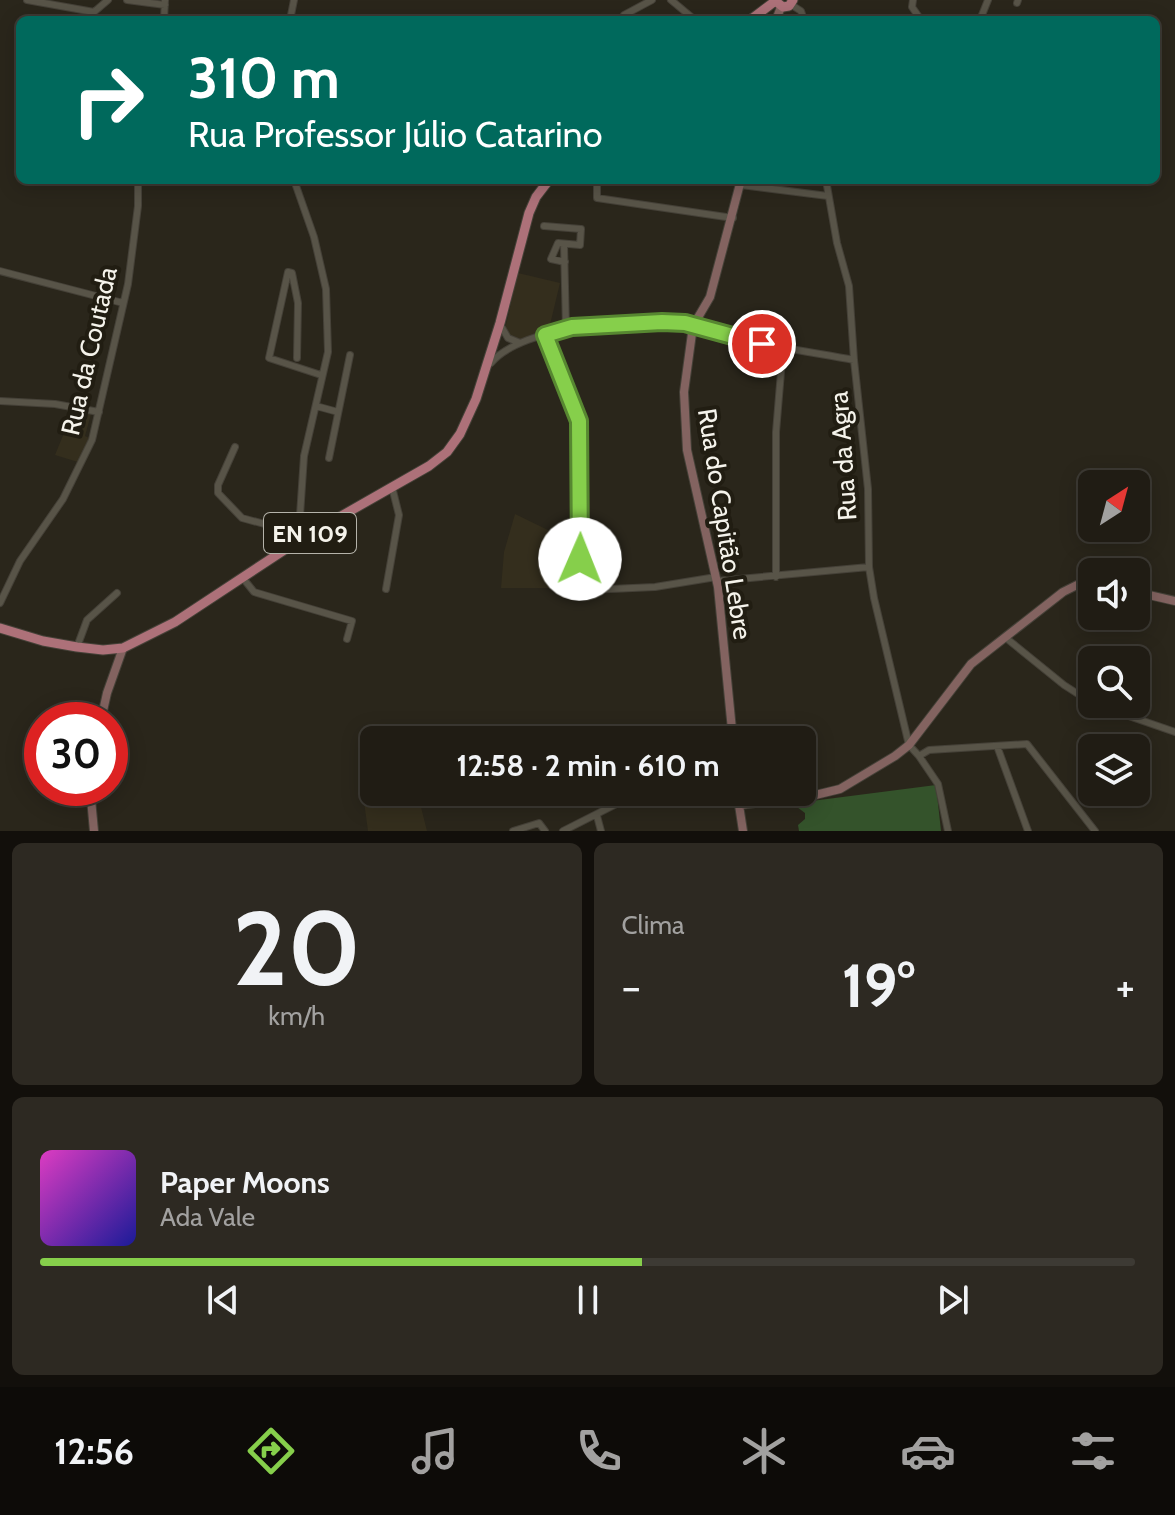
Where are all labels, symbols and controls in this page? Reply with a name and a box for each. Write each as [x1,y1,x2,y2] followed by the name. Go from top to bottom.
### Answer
[188,44,340,112] text: 310 m
[56,48,160,152] icon: right
[188,112,603,156] text: Rua Professor Júlio Catarino
[54,263,124,438] street label: Rua da Coutada
[728,310,796,378] pin
[740,322,784,366] icon: arrive
[822,390,863,522] street label: Rua da Agra
[691,406,759,642] street label: Rua do Capitão Lebre
[1078,470,1150,542] north arrow
[1078,470,1150,806] map controls
[264,513,356,553] road number: EN 109
[538,517,622,601] position arrow
[1078,558,1150,630] button: sound
[1078,646,1150,718] button: search
[24,702,128,806] speed limit sign: 30
[1078,734,1150,806] button: layers
[456,747,720,784] text: 12:58 · 2 min · 610 m
[233,885,361,1011] text: 20
[622,909,684,941] text: Clima
[842,949,915,1022] text: 19°
[622,960,641,1013] text: −
[1116,960,1135,1013] text: +
[268,1000,325,1032] text: km/h
[160,1164,330,1201] text: Paper Moons
[160,1201,255,1233] text: Ada Vale
[201,1278,245,1322] icon: previous
[566,1278,610,1322] icon: pause
[931,1278,975,1322] icon: next
[243,1423,299,1479] icon: directions
[407,1423,463,1479] icon: music
[571,1423,627,1479] icon: phone
[736,1423,792,1479] icon: climate
[900,1423,956,1479] icon: car
[1065,1423,1121,1479] icon: filters
[54,1429,134,1473] text: 12:56

